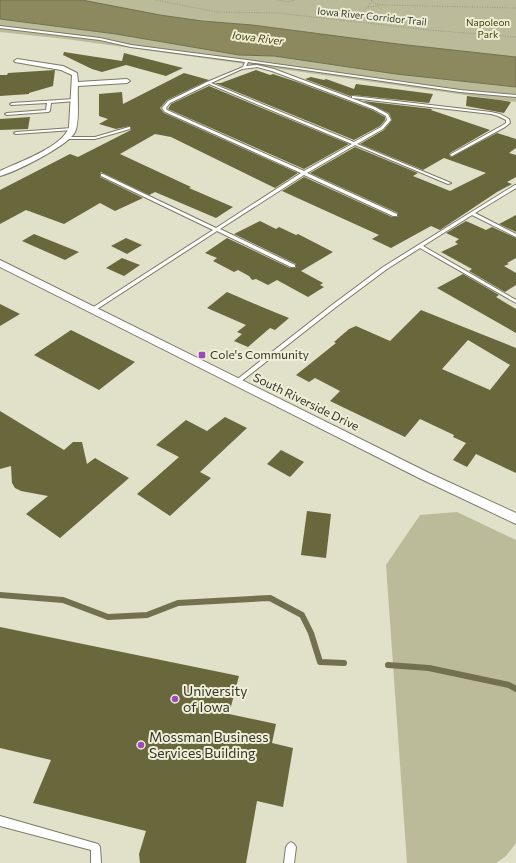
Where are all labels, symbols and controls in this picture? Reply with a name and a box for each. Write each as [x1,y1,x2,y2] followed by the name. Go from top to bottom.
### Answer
[317,4,427,28] street label: Iowa River Corridor Trail
[466,16,510,40] park label: Napoleon Park
[232,28,285,47] water label: Iowa River
[210,347,309,361] place label: Cole's Community
[197,350,207,360] marker: Cole's Community
[251,369,362,433] street label: South Riverside Drive
[183,682,247,715] place label: University of Iowa
[170,694,180,704] marker: University of Iowa
[149,728,269,761] place label: Mossman Business Services Building
[136,740,146,750] marker: Mossman Business Services Building

